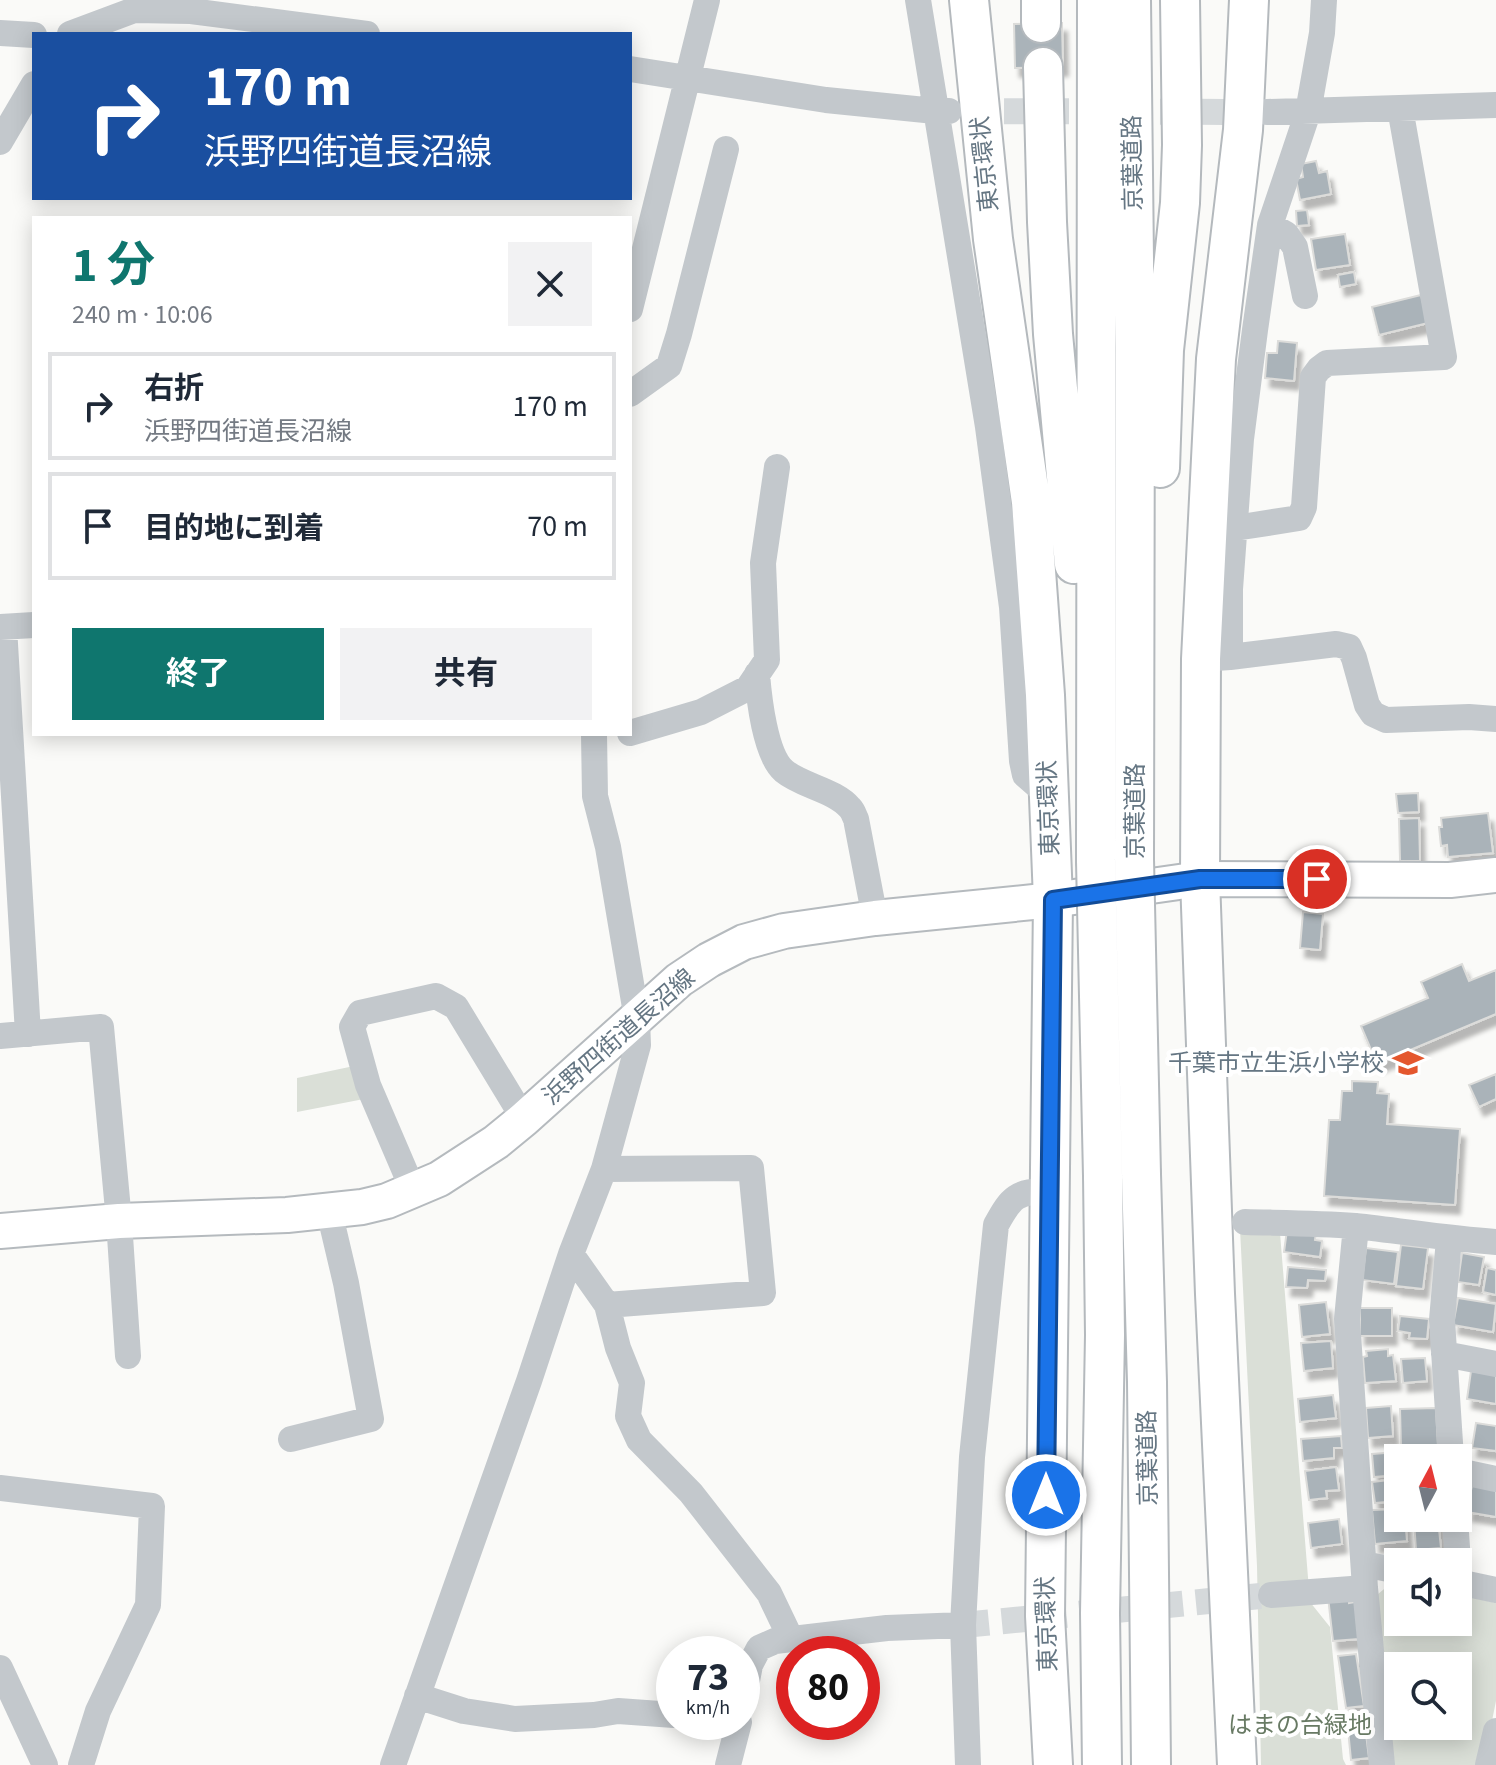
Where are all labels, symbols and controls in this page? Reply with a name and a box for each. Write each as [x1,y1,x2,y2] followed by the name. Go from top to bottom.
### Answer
[204,48,352,127] text: 170 m
[72,64,176,168] icon: right
[963,114,1007,214] street label: 東京環状
[1115,115,1151,211] street label: 京葉道路
[204,127,492,178] text: 浜野四街道長沼線
[72,232,155,300] text: 1 分
[508,242,592,326] button: close
[72,296,213,333] text: 240 m · 10:06
[144,367,204,410] text: 右折
[76,384,120,428] icon: right
[512,385,588,428] text: 170 m
[144,413,352,450] text: 浜野四街道長沼線
[76,504,120,548] icon: arrive
[527,505,588,548] text: 70 m
[144,507,324,550] text: 目的地に到着
[72,628,324,720] button: 終了
[340,628,592,720] button: 共有
[1030,759,1068,857] street label: 東京環状
[1118,763,1153,859] street label: 京葉道路
[1283,845,1351,913] pin
[1295,857,1339,901] icon: arrive
[535,961,703,1113] street label: 浜野四街道長沼線
[1168,1046,1384,1081] place label: 千葉市立生浜小学校
[1391,1046,1425,1080] school or university icon: 千葉市立生浜小学校
[1130,1410,1166,1506] street label: 京葉道路
[1384,1444,1472,1532] north arrow
[1384,1444,1472,1740] map controls
[1004,1453,1088,1537] position arrow
[1384,1548,1472,1636] button: sound
[1028,1575,1066,1673] street label: 東京環状
[776,1636,880,1740] speed limit sign: 80
[687,1649,729,1706] text: 73
[1384,1652,1472,1740] button: search
[686,1694,730,1722] text: km/h
[1228,1708,1372,1743] park label: はまの台緑地

